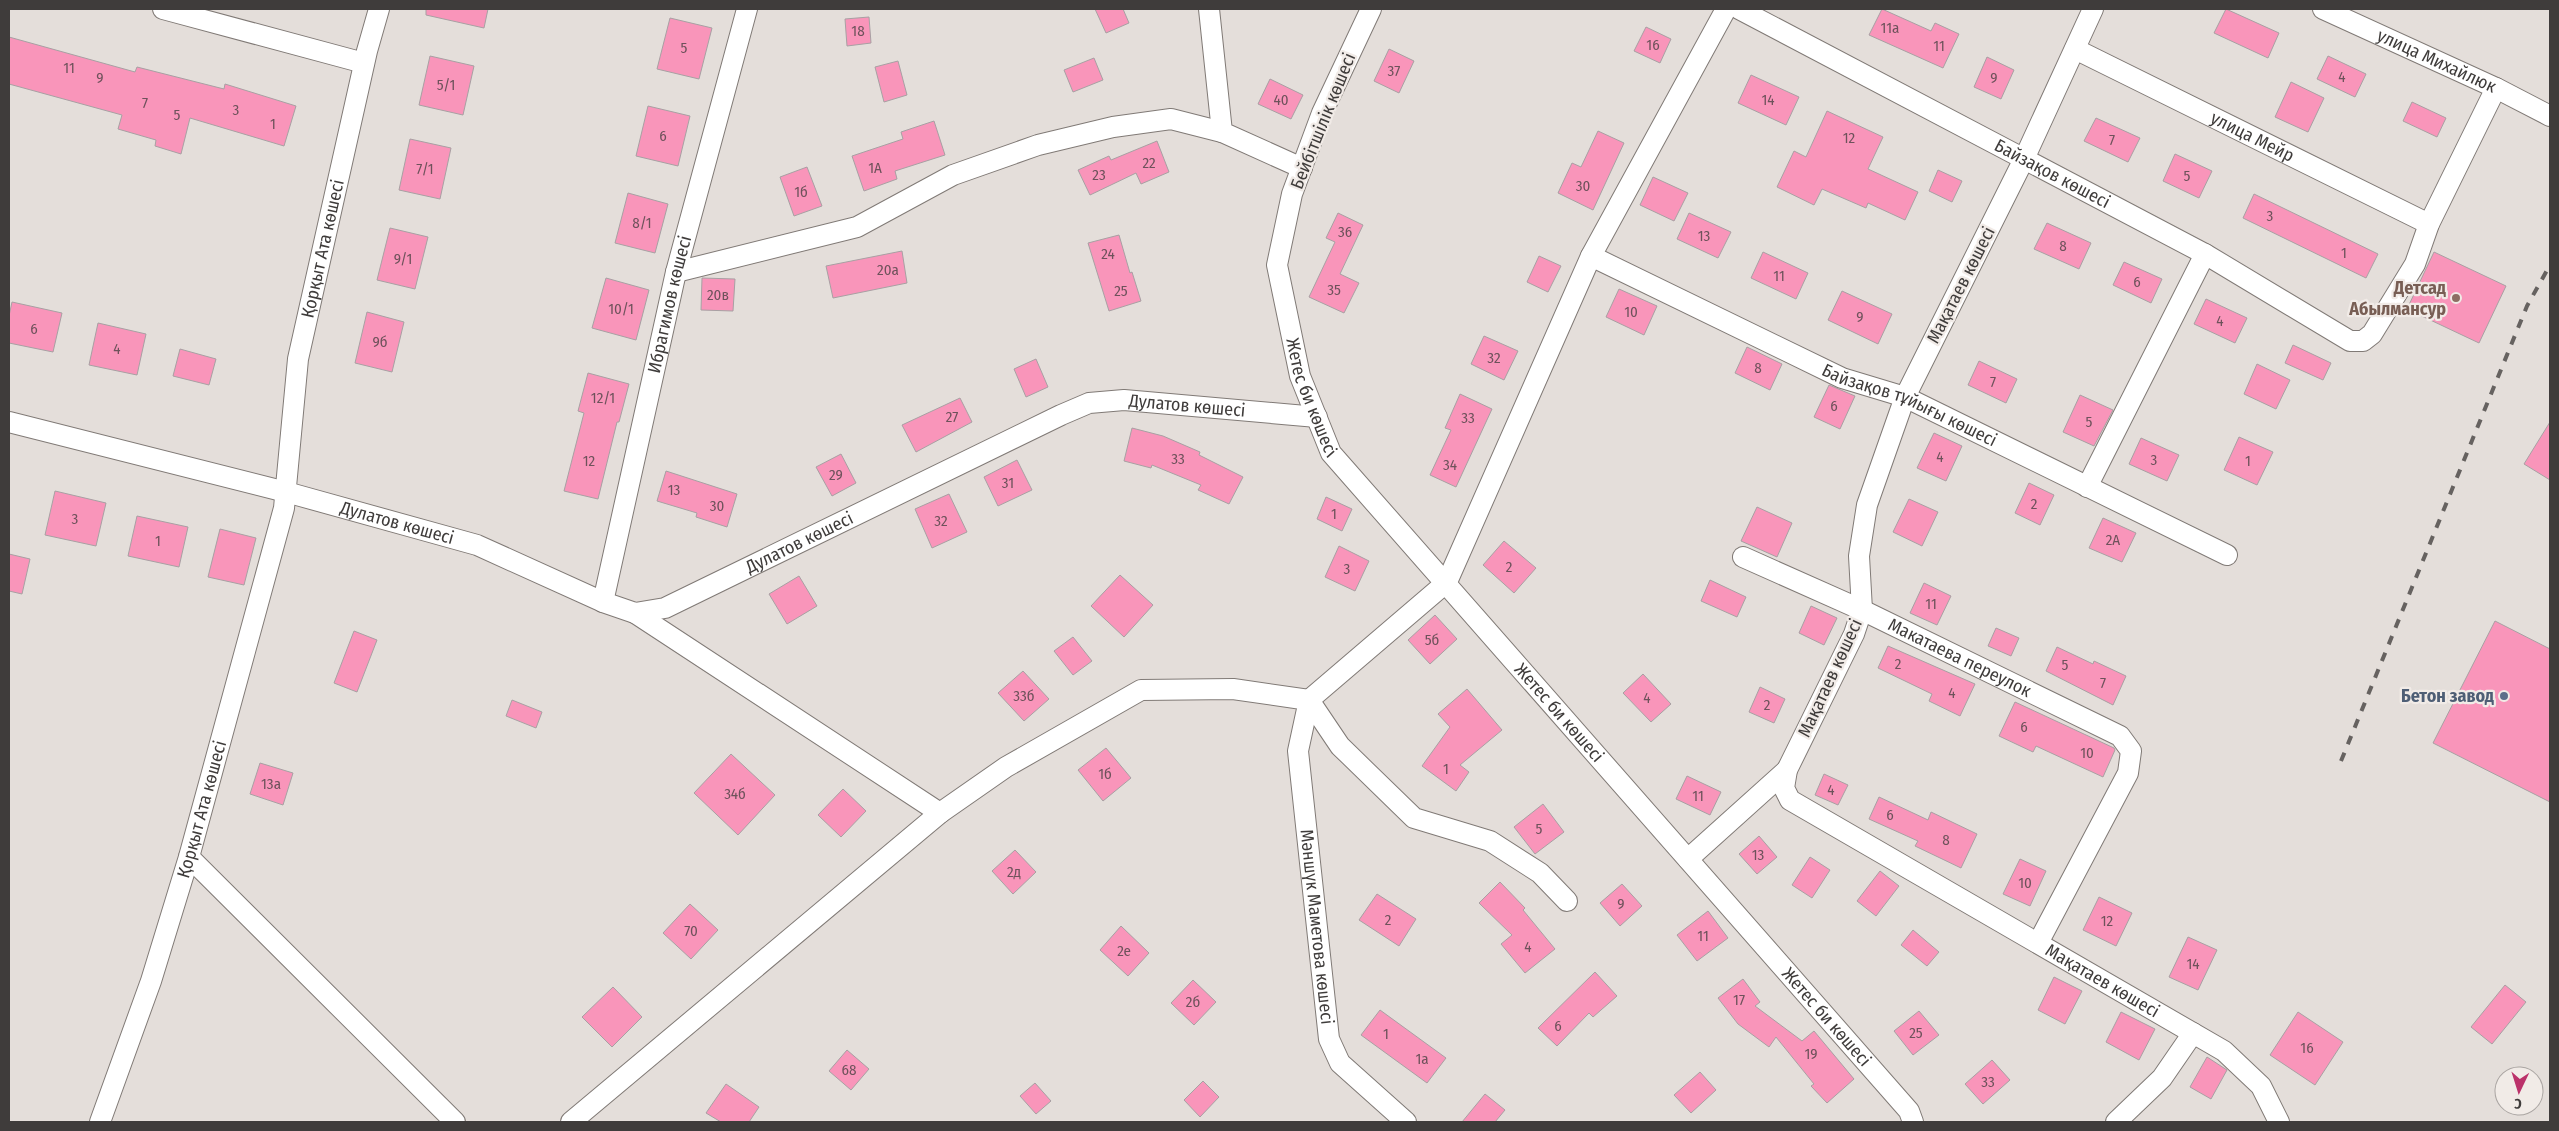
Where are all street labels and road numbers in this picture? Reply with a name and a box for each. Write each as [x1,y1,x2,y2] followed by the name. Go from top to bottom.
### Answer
[2374,24,2500,98] street label: улица Михайлюк
[1286,50,1360,192] street label: Бейбітшілік көшесі
[2207,107,2298,167] street label: улица Мейр
[1991,134,2114,213] street label: Байзақов көшесі
[297,177,349,320] street label: Қорқыт Ата көшесі
[1922,223,2000,347] street label: Мақатаев көшесі
[643,233,696,375] street label: Ибрагимов көшесі
[1281,336,1341,462] street label: Жетес би көшесі
[1818,359,2001,451] street label: Байзақов тұйығы көшесі
[1127,389,1246,422] street label: Дулатов көшесі
[337,496,456,549] street label: Дулатов көшесі
[741,507,857,578] street label: Дулатов көшесі
[1885,613,2035,702] street label: Макатаева переулок
[1793,615,1867,741] street label: Мақатаев көшесі
[1510,659,1608,767] street label: Жетес би көшесі
[172,738,231,881] street label: Қорқыт Ата көшесі
[1295,828,1338,1025] street label: Мәншүк Маметова көшесі
[2042,939,2164,1022] street label: Мақатаев көшесі
[1777,963,1876,1071] street label: Жетес би көшесі

